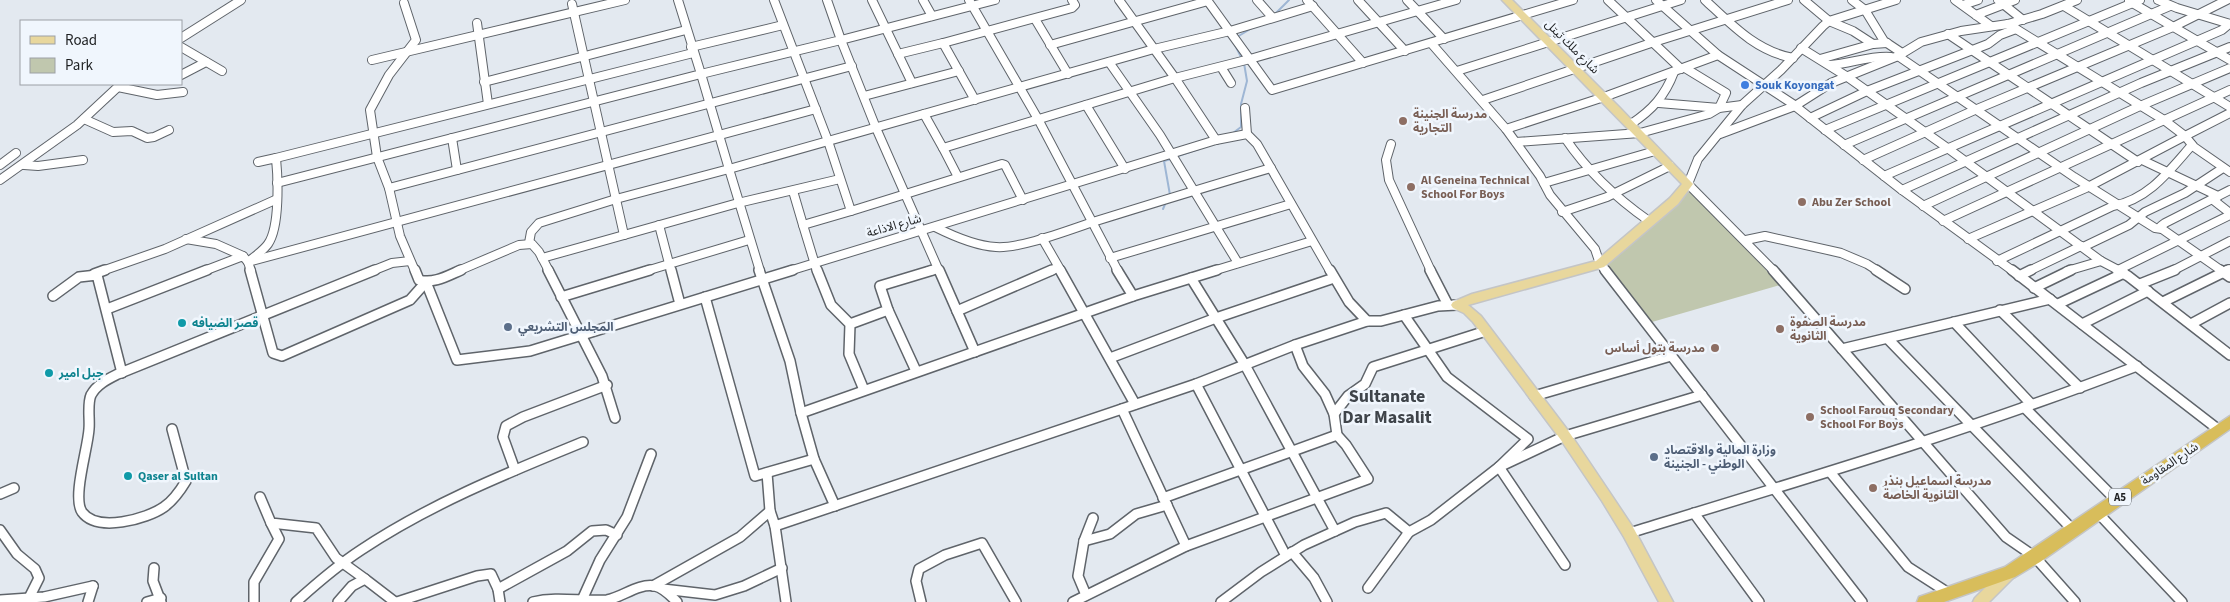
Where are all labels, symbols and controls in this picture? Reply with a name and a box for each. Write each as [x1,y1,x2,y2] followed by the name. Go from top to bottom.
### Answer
[1541,16,1603,78] street label: شارع ملك تيتل
[20,20,182,85] legend
[65,30,97,51] text: Road
[65,55,94,76] text: Park
[1755,77,1835,94] place label: Souk Koyongat
[1739,79,1751,91] marker: Souk Koyongat
[1413,106,1487,137] place label: مدرسة الجنينة التجارية
[1397,115,1409,127] marker: مدرسة الجنينة التجارية
[1420,172,1530,203] place label: Al Geneina Technical School For Boys
[1405,181,1417,193] marker: Al Geneina Technical School For Boys
[1811,194,1891,211] place label: Abu Zer School
[1796,196,1808,208] marker: Abu Zer School
[865,210,923,242] street label: شارع الاذاعة
[1790,314,1866,345] place label: مدرسة الصفوة الثانوية
[192,315,258,332] place label: قصر الضيافه
[176,317,188,329] marker: قصر الضيافه
[518,319,614,336] place label: المجلس التشريعي
[502,321,514,333] marker: المجلس التشريعي
[1774,323,1786,335] marker: مدرسة الصفوة الثانوية
[1605,340,1705,357] place label: مدرسة بتول أساس
[1709,342,1721,354] marker: مدرسة بتول أساس
[58,365,104,382] place label: جبل امير
[43,367,55,379] marker: جبل امير
[1342,384,1432,430] district label: Sultanate Dar Masalit
[1820,402,1955,433] place label: School Farouq Secondary School For Boys
[1804,411,1816,423] marker: School Farouq Secondary School For Boys
[2138,439,2202,489] street label: شارع المقاومة
[1664,442,1776,473] place label: وزارة المالية والاقتصاد الوطني - الجنينة
[1648,451,1660,463] marker: وزارة المالية والاقتصاد الوطني - الجنينة
[138,468,218,485] place label: Qaser al Sultan
[122,470,134,482] marker: Qaser al Sultan
[1882,473,1992,504] place label: مدرسة اسماعيل بنذر الثانوية الخاصة
[1867,482,1879,494] marker: مدرسة اسماعيل بنذر الثانوية الخاصة
[2109,488,2131,506] road number: A5

